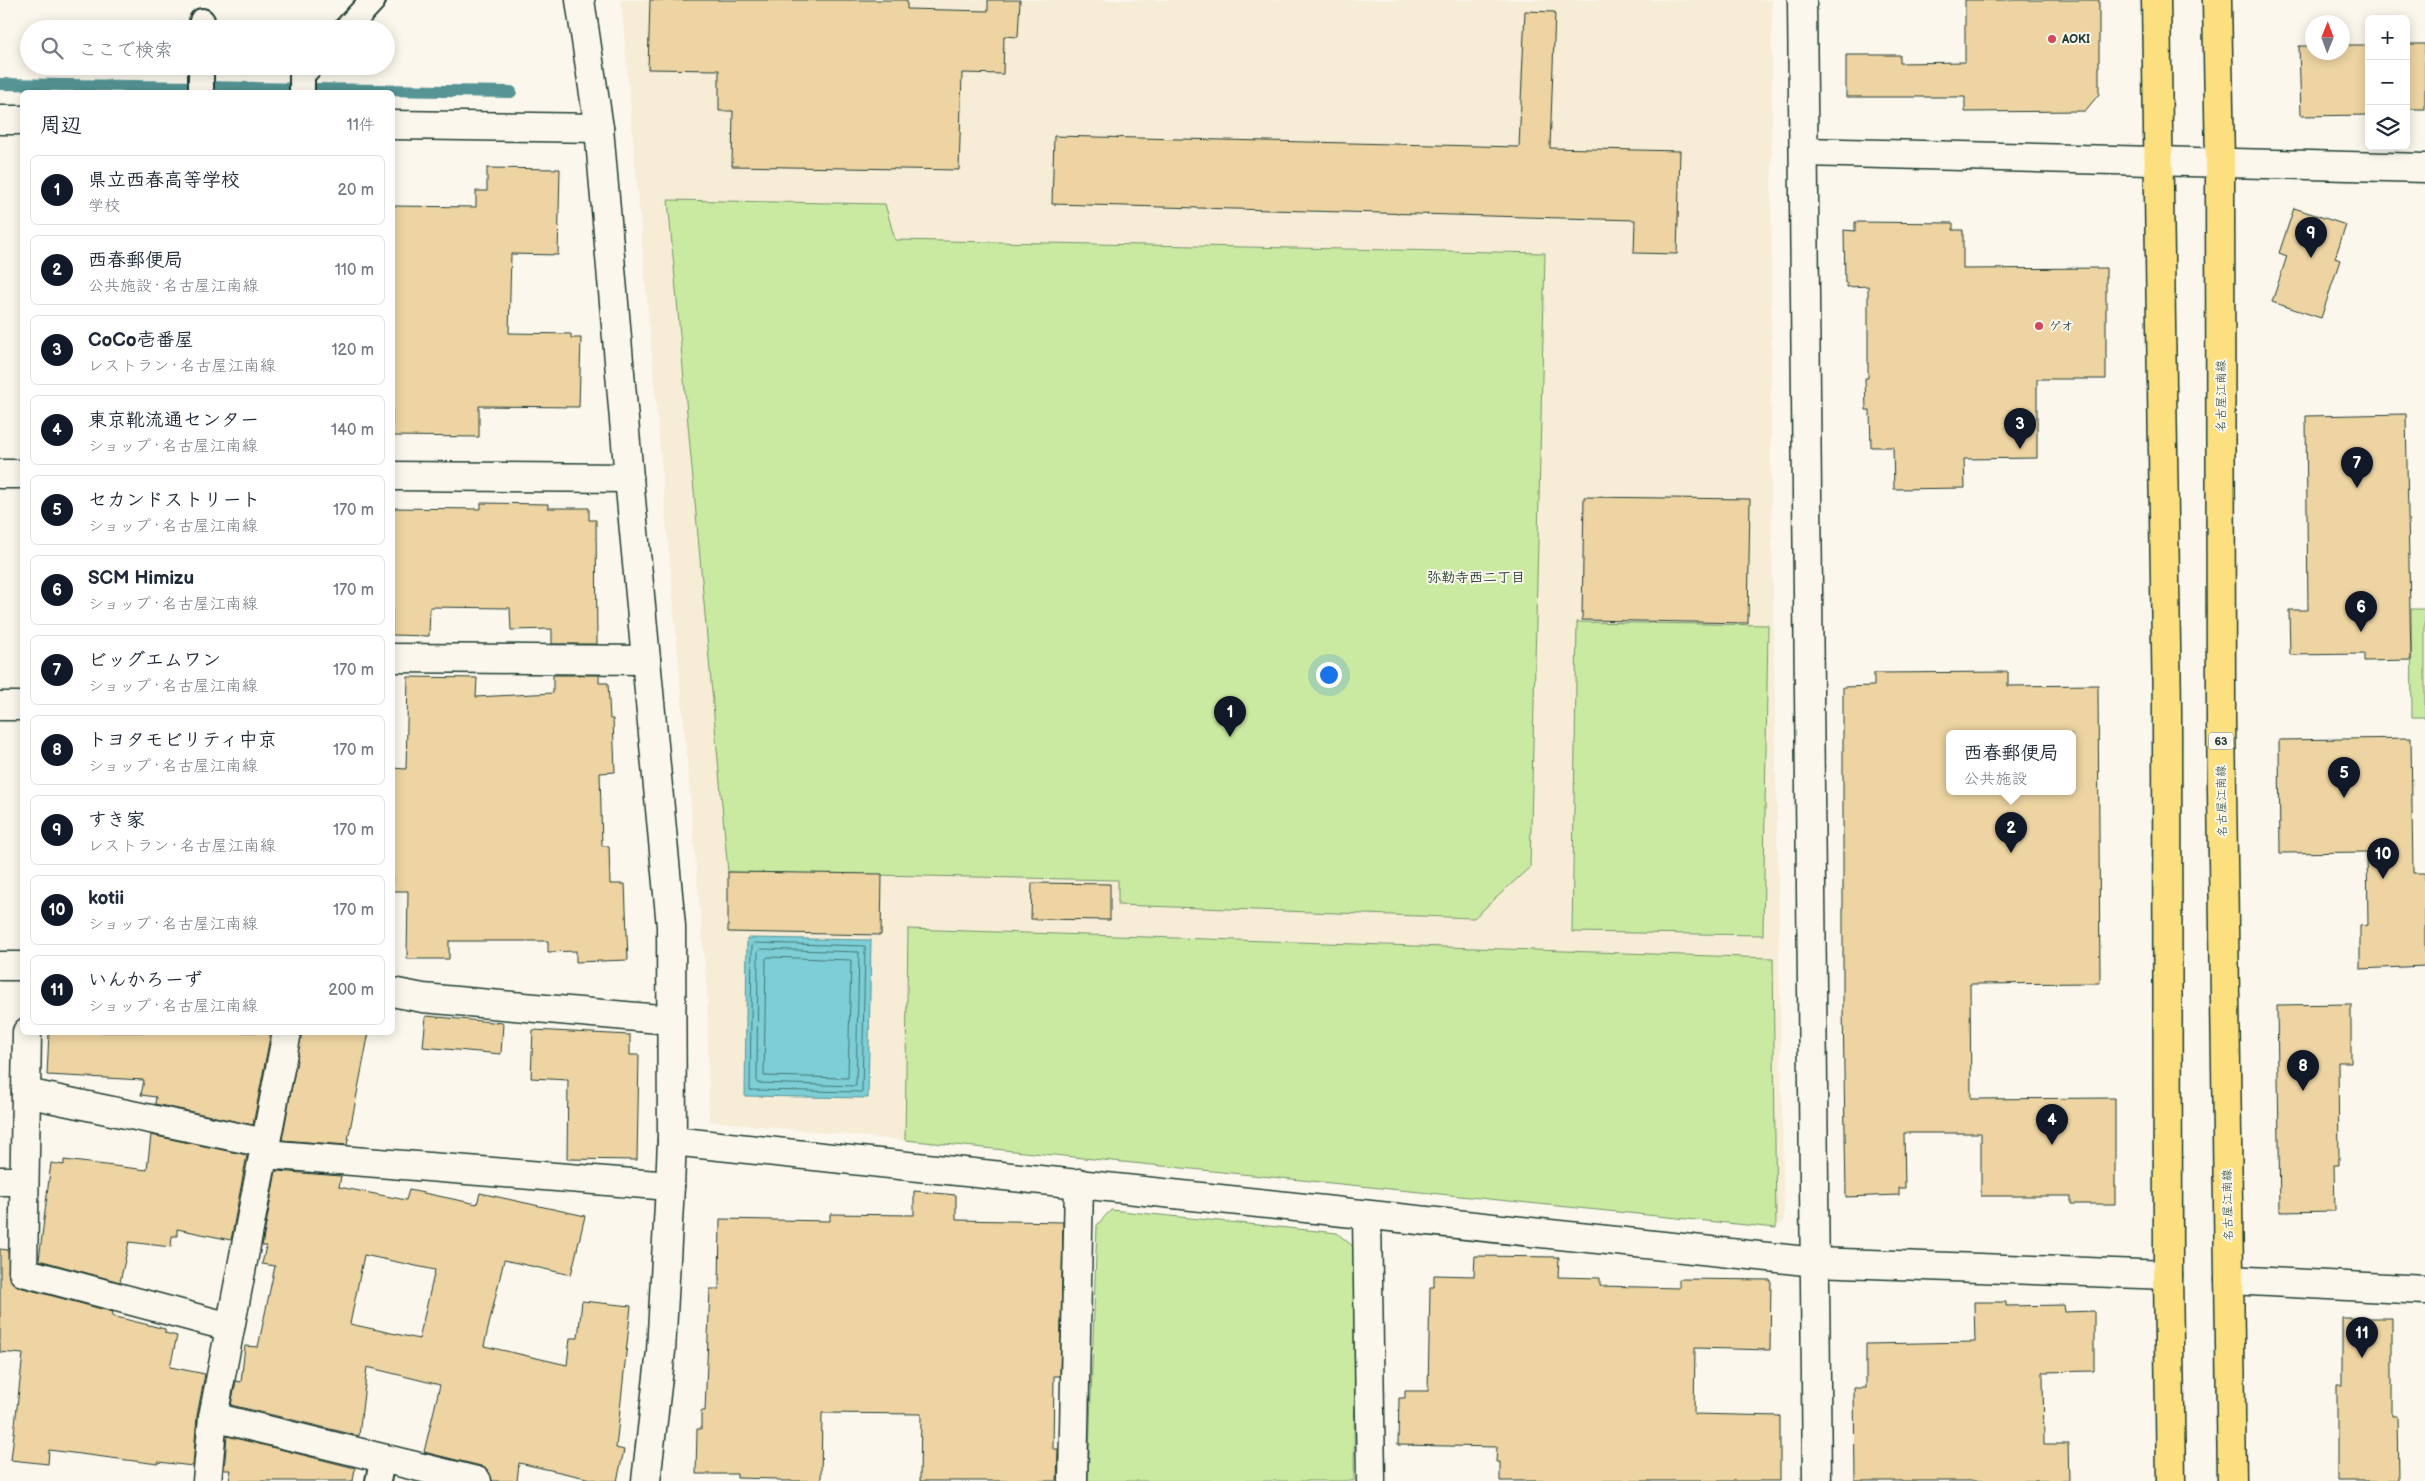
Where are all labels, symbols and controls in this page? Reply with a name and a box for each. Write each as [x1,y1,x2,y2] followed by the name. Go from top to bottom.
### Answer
[2305,15,2350,60] north arrow
[2365,15,2410,150] map controls
[2365,15,2410,60] button: +
[20,20,395,75] search box
[2061,32,2090,47] place label: AOKI
[2046,33,2058,45] marker: AOKI
[38,34,66,62] icon: search
[78,39,173,62] text: ここで検索
[2365,60,2410,105] button: −
[2365,105,2410,150] button: layers
[40,113,82,138] text: 周辺
[347,116,375,135] text: 11件
[88,169,240,192] text: 県立西春高等学校
[54,181,60,200] text: 1
[338,181,374,200] text: 20 m
[88,197,120,216] text: 学校
[2295,217,2327,258] pin: 9
[88,249,183,272] text: 西春郵便局
[52,261,62,280] text: 2
[335,261,374,280] text: 110 m
[88,277,258,296] text: 公共施設 · 名古屋江南線
[2049,319,2073,334] place label: ゲオ
[2033,320,2045,332] marker: ゲオ
[88,329,194,352] text: CoCo壱番屋
[52,341,62,360] text: 3
[331,341,374,360] text: 120 m
[88,357,276,376] text: レストラン · 名古屋江南線
[2214,360,2229,432] street label: 名古屋江南線
[2004,408,2036,449] pin: 3
[88,409,259,432] text: 東京靴流通センター
[52,421,62,440] text: 4
[331,421,374,440] text: 140 m
[88,437,258,456] text: ショップ · 名古屋江南線
[2341,447,2373,488] pin: 7
[88,489,261,512] text: セカンドストリート
[52,501,62,520] text: 5
[333,501,374,520] text: 170 m
[88,517,258,536] text: ショップ · 名古屋江南線
[88,567,194,590] text: SCM Himizu
[1427,569,1525,586] district label: 弥勒寺西二丁目
[52,581,62,600] text: 6
[333,581,374,600] text: 170 m
[2345,591,2377,632] pin: 6
[88,595,258,614] text: ショップ · 名古屋江南線
[88,649,221,672] text: ビッグエムワン
[53,661,61,680] text: 7
[333,661,374,680] text: 170 m
[1316,662,1342,688] your location
[88,677,258,696] text: ショップ · 名古屋江南線
[1214,696,1246,737] pin: 1
[88,729,277,752] text: トヨタモビリティ中京
[1946,730,2076,795] popup
[2208,732,2234,749] road number: 63
[52,741,62,760] text: 8
[333,741,374,760] text: 170 m
[1963,742,2059,765] text: 西春郵便局
[88,757,258,776] text: ショップ · 名古屋江南線
[2328,757,2360,798] pin: 5
[2214,765,2230,837] street label: 名古屋江南線
[1963,770,2028,789] text: 公共施設
[88,809,145,832] text: すき家
[1995,812,2027,853] pin: 2
[52,821,62,840] text: 9
[333,821,374,840] text: 170 m
[88,837,276,856] text: レストラン · 名古屋江南線
[2367,838,2399,879] pin: 10
[88,887,124,910] text: kotii
[49,901,65,920] text: 10
[333,901,374,920] text: 170 m
[88,915,258,934] text: ショップ · 名古屋江南線
[88,969,203,992] text: いんかろーず
[50,981,64,1000] text: 11
[328,981,374,1000] text: 200 m
[88,997,258,1016] text: ショップ · 名古屋江南線
[2287,1050,2319,1091] pin: 8
[2036,1104,2068,1145] pin: 4
[2220,1169,2236,1241] street label: 名古屋江南線
[2346,1317,2378,1358] pin: 11

